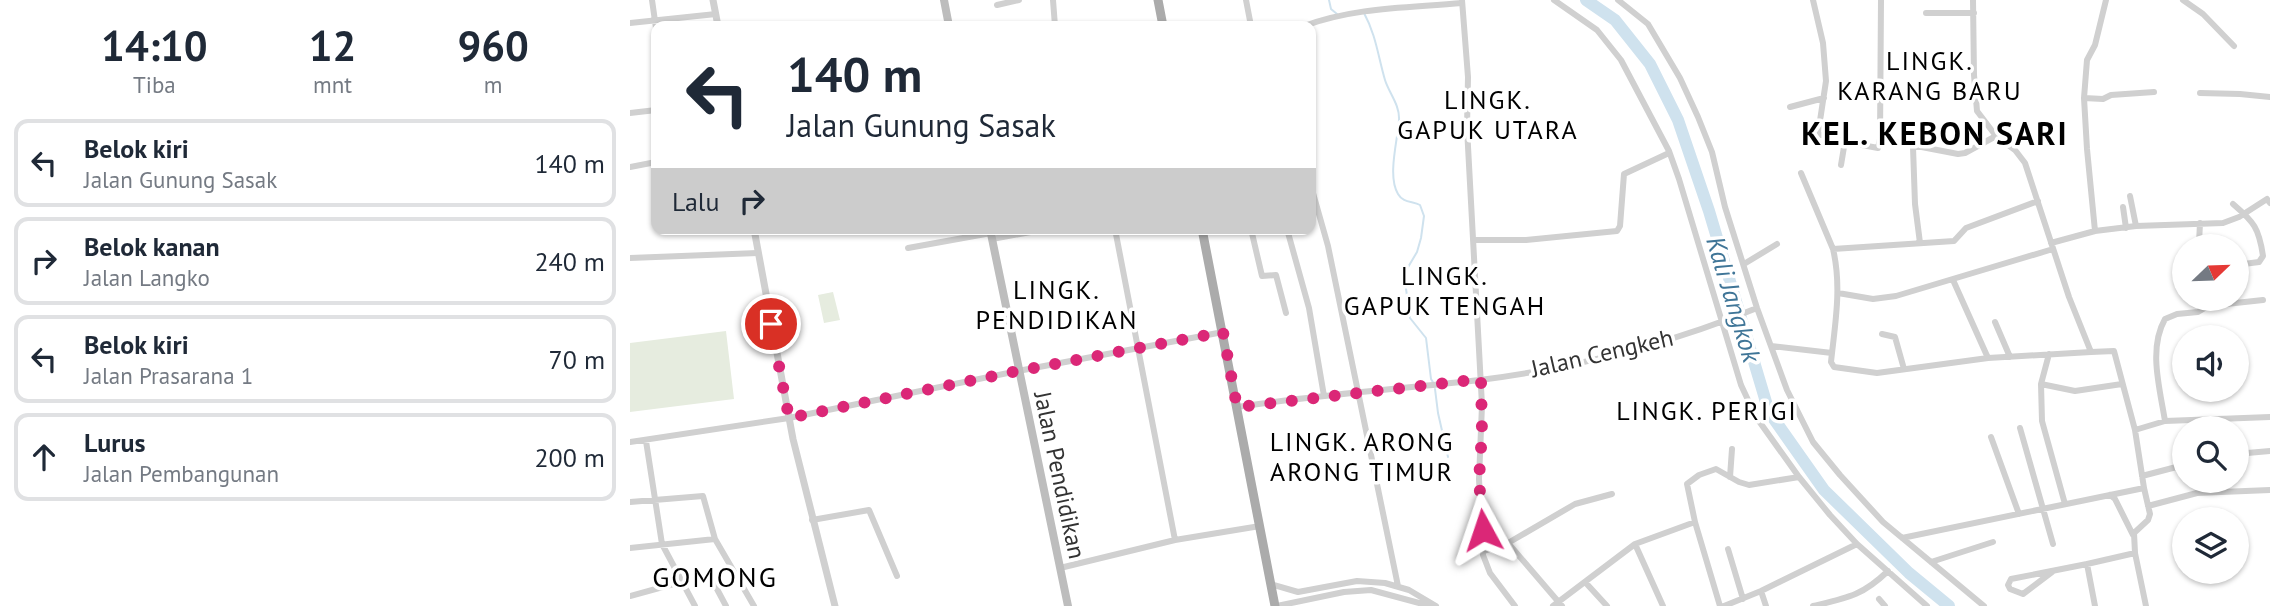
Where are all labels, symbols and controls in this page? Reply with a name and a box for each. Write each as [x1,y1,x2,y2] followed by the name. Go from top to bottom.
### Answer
[101,18,208,73] text: 14:10
[309,18,356,73] text: 12
[457,18,529,73] text: 960
[787,42,922,106] text: 140 m
[1837,44,2023,107] district label: LINGK. KARANG BARU
[672,49,763,140] icon: left
[133,70,176,99] text: Tiba
[313,70,352,99] text: mnt
[484,70,503,99] text: m
[1397,83,1579,146] district label: LINGK. GAPUK UTARA
[787,104,1056,146] text: Jalan Gunung Sasak
[1801,112,2069,154] district label: KEL. KEBON SARI
[84,132,189,165] text: Belok kiri
[25,144,63,182] icon: left
[534,147,605,180] text: 140 m
[84,165,277,194] text: Jalan Gunung Sasak
[733,182,771,220] icon: right
[672,185,719,218] text: Lalu
[84,230,220,263] text: Belok kanan
[1699,232,1769,367] water label: Kali Jangkok
[2172,234,2249,312] north arrow
[2172,234,2249,584] map controls
[25,242,63,280] icon: right
[534,245,605,278] text: 240 m
[1344,259,1546,322] district label: LINGK. GAPUK TENGAH
[84,263,210,292] text: Jalan Langko
[976,273,1138,336] district label: LINGK. PENDIDIKAN
[741,294,801,354] pin
[752,305,790,343] icon: arrive
[1527,322,1676,385] street label: Jalan Cengkeh
[2172,325,2249,402] button: sound
[84,328,189,361] text: Belok kiri
[25,340,63,378] icon: left
[549,343,605,376] text: 70 m
[84,361,253,390] text: Jalan Prasarana 1
[1027,387,1093,562] street label: Jalan Pendidikan
[1616,394,1798,427] district label: LINGK. PERIGI
[2172,416,2249,493] button: search
[1270,425,1454,488] district label: LINGK. ARONG ARONG TIMUR
[84,426,145,459] text: Lurus
[25,438,63,476] icon: ahead
[534,441,605,474] text: 200 m
[84,459,279,488] text: Jalan Pembangunan
[1446,493,1520,567] position arrow
[2172,507,2249,584] button: layers
[652,558,778,595] district label: GOMONG

